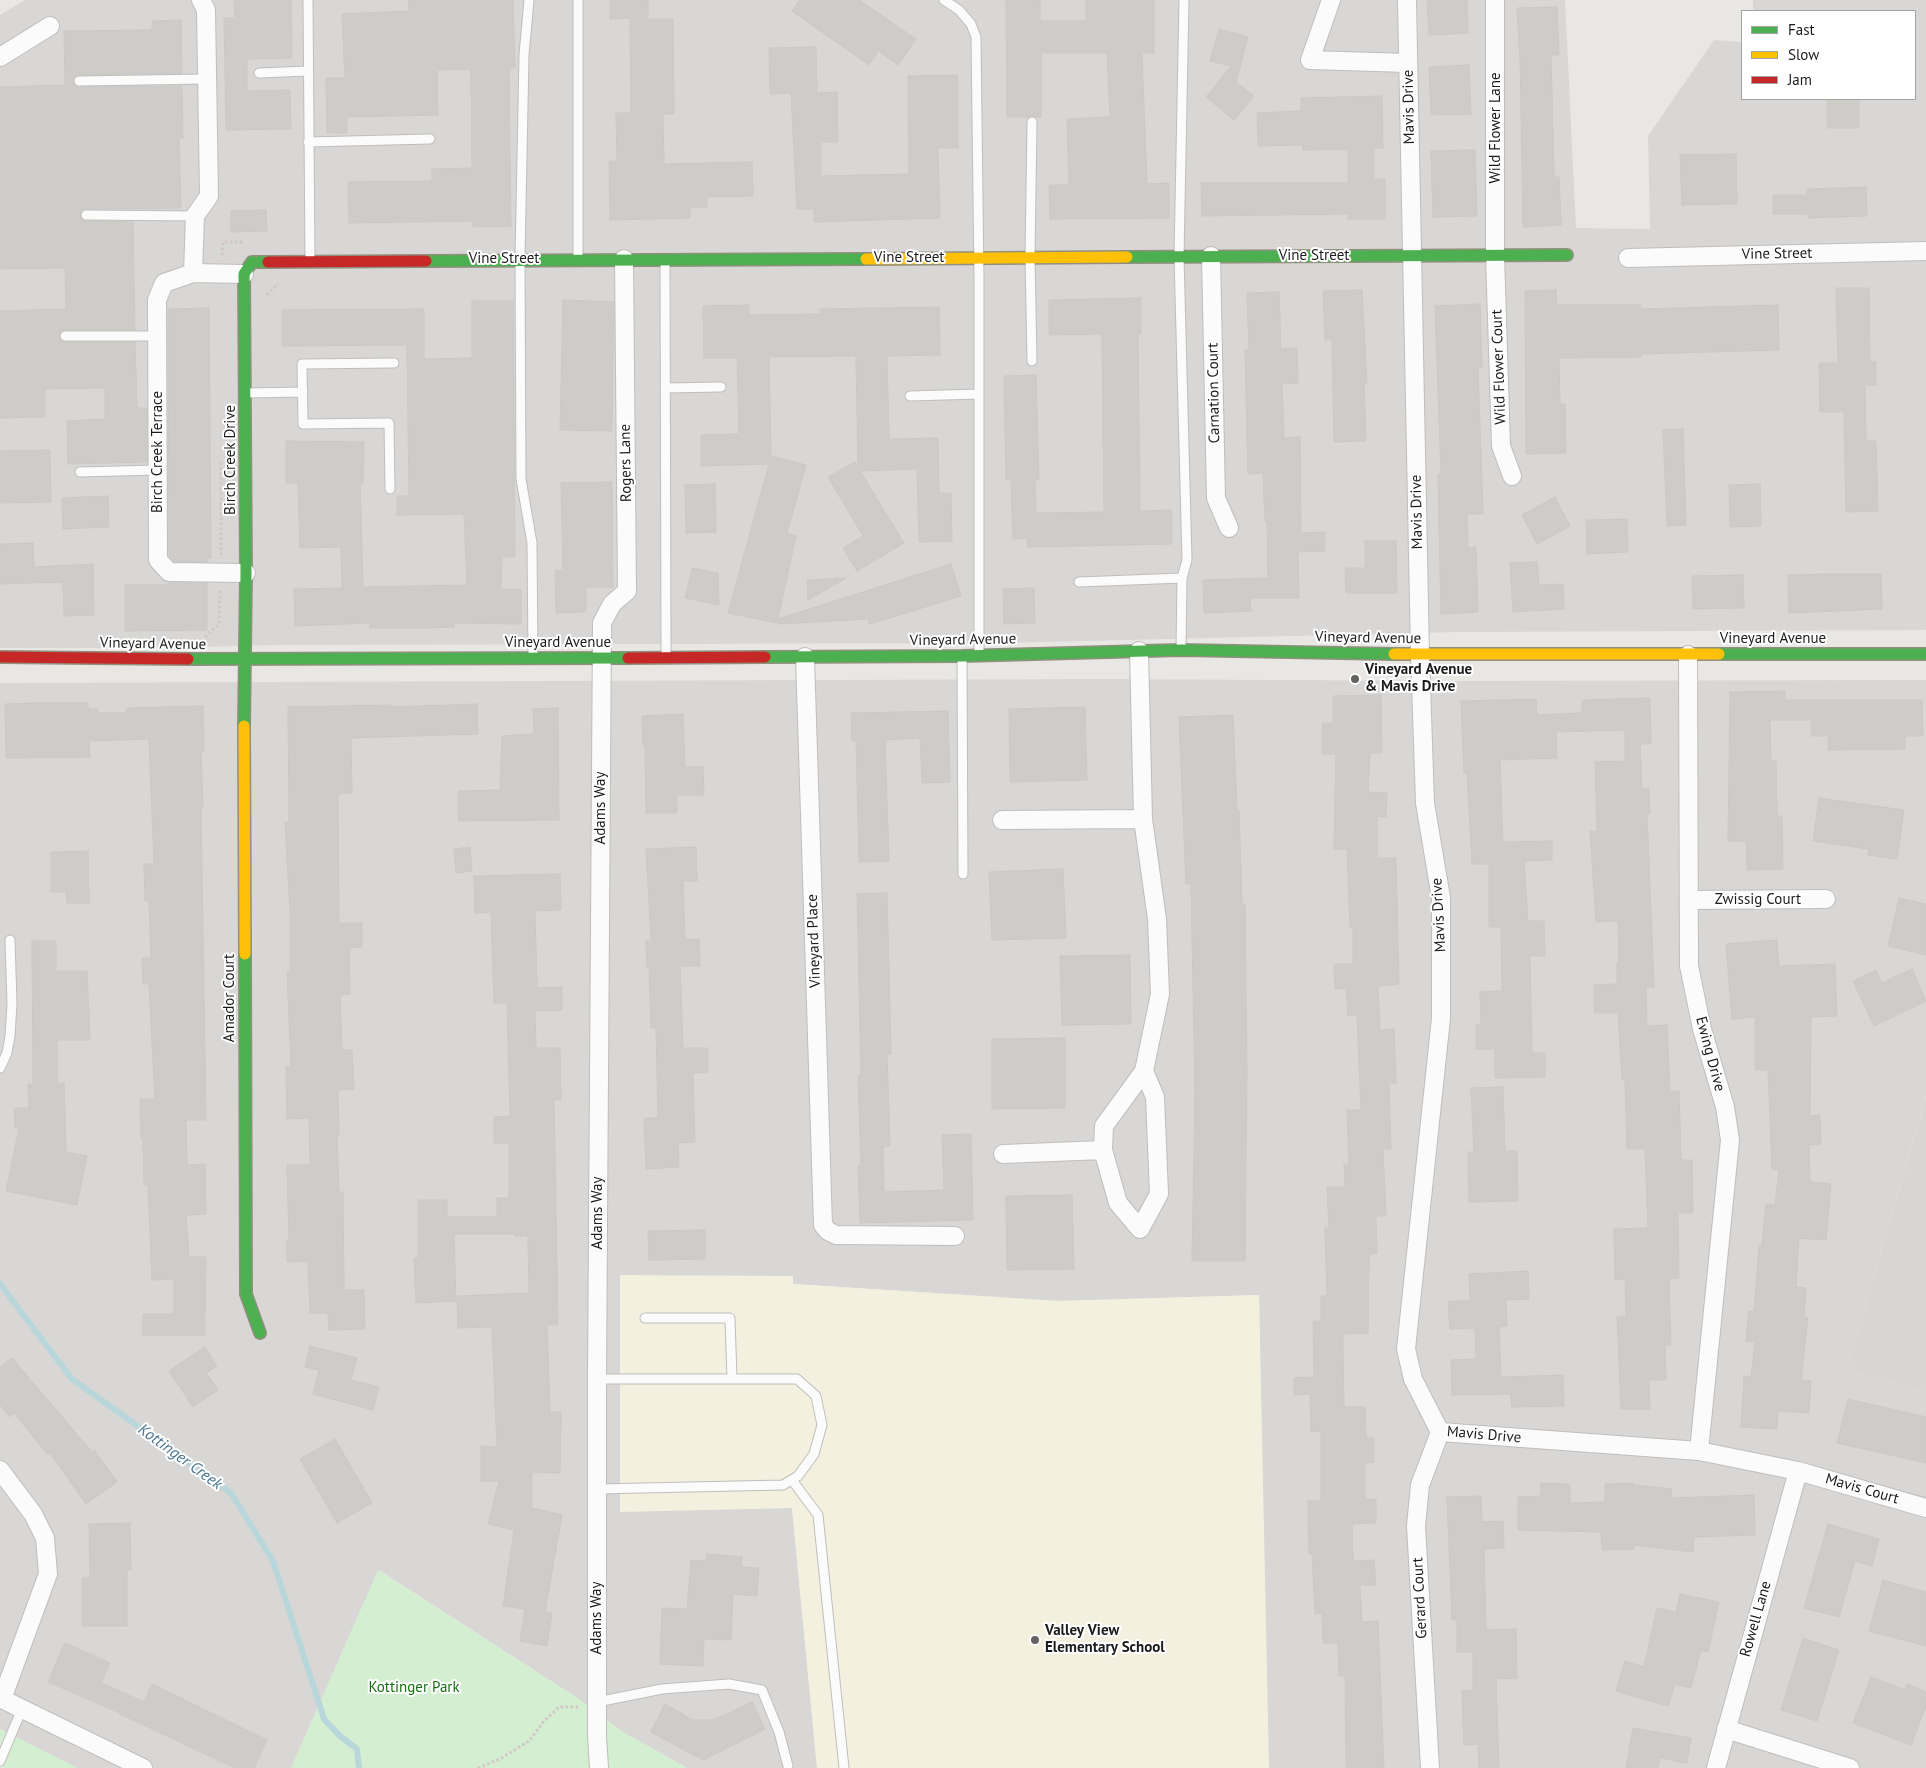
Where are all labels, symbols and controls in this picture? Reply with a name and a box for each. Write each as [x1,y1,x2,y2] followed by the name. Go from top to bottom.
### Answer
[1741,10,1916,100] legend
[1788,20,1815,39] text: Fast
[1788,45,1819,64] text: Slow
[1399,70,1419,144] street label: Mavis Drive
[1788,70,1812,89] text: Jam
[1487,72,1505,184] street label: Wild Flower Lane
[1742,244,1812,264] street label: Vine Street
[1279,247,1349,265] street label: Vine Street
[874,249,944,267] street label: Vine Street
[469,250,539,268] street label: Vine Street
[1488,309,1510,425] street label: Wild Flower Court
[1204,343,1224,443] street label: Carnation Court
[149,391,167,513] street label: Birch Creek Terrace
[222,405,240,515] street label: Birch Creek Drive
[616,424,636,502] street label: Rogers Lane
[1407,475,1427,549] street label: Mavis Drive
[1315,628,1421,648] street label: Vineyard Avenue
[910,630,1016,650] street label: Vineyard Avenue
[1720,630,1826,648] street label: Vineyard Avenue
[100,634,206,654] street label: Vineyard Avenue
[505,634,611,652] street label: Vineyard Avenue
[1365,661,1472,696] place label: Vineyard Avenue & Mavis Drive
[1349,673,1361,685] marker: Vineyard Avenue & Mavis Drive
[592,771,610,845] street label: Adams Way
[1428,877,1450,953] street label: Mavis Drive
[1715,891,1801,909] street label: Zwissig Court
[803,894,825,988] street label: Vineyard Place
[221,954,239,1042] street label: Amador Court
[1691,1014,1729,1094] street label: Ewing Drive
[589,1176,607,1250] street label: Adams Way
[134,1420,226,1494] water label: Kottinger Creek
[1446,1423,1522,1447] street label: Mavis Drive
[1823,1470,1901,1508] street label: Mavis Court
[1409,1557,1431,1639] street label: Gerard Court
[1737,1579,1775,1659] street label: Rowell Lane
[588,1581,606,1655] street label: Adams Way
[1045,1622,1165,1657] place label: Valley View Elementary School
[1029,1634,1041,1646] marker: Valley View Elementary School
[368,1679,460,1697] park label: Kottinger Park

